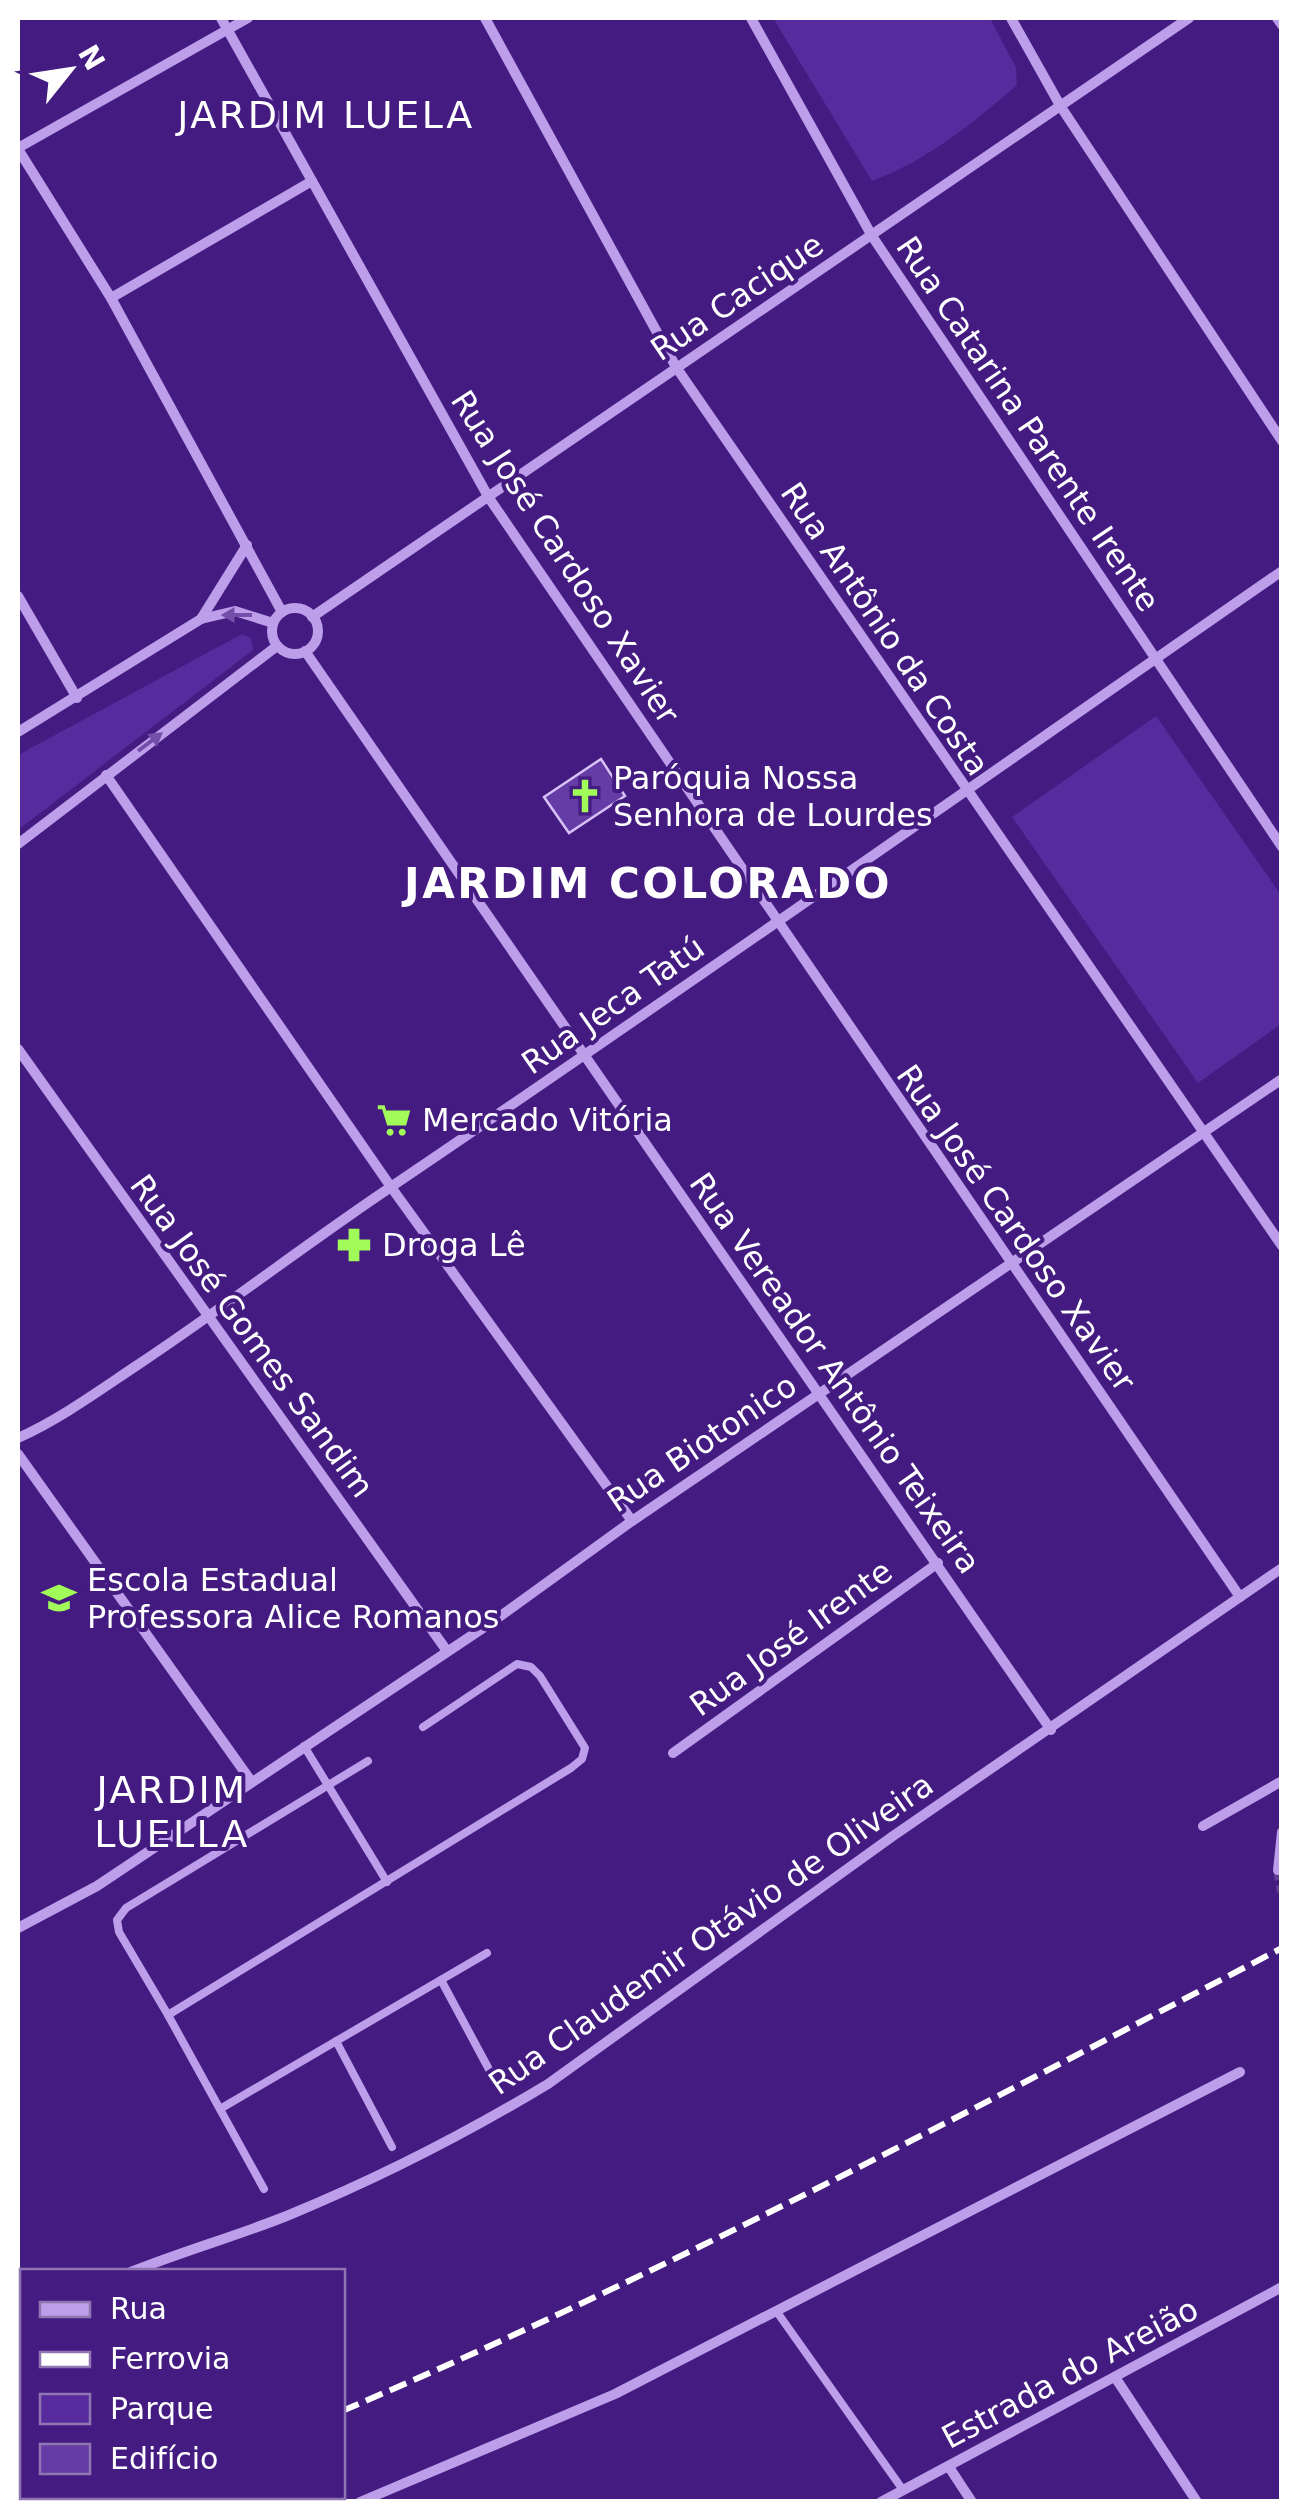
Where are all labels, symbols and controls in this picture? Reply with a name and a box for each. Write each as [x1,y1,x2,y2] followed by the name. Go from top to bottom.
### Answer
[20,20,120,120] north arrow
[71,39,111,76] text: N
[175,93,475,137] district label: JARDIM LUELA
[644,225,830,369] street label: Rua Cacique
[888,230,1168,618] street label: Rua Catarina Parente Irente
[443,383,687,731] street label: Rua José Cardoso Xavier
[773,475,997,783] street label: Rua Antônio da Costa
[221,607,252,623] one-way arrow
[137,732,163,752] one-way arrow
[613,759,933,834] place label: Paróquia Nossa Senhora de Lourdes
[566,777,604,815] church icon: Paróquia Nossa Senhora de Lourdes
[401,859,892,908] district label: JARDIM COLORADO
[514,928,712,1082] street label: Rua Jeca Tatú
[889,1058,1144,1399] street label: Rua José Cardoso Xavier
[375,1101,413,1139] supermarket icon: Mercado Vitória
[422,1101,673,1139] place label: Mercado Vitória
[682,1165,988,1581] street label: Rua Vereador Antônio Teixeira
[122,1167,382,1505] street label: Rua José Gomes Sandim
[335,1226,373,1264] pharmacy icon: Droga Lê
[382,1226,526,1264] place label: Droga Lê
[600,1366,804,1520] street label: Rua Biotonico
[683,1552,899,1724] street label: Rua José Irente
[87,1561,499,1636] place label: Escola Estadual Professora Alice Romanos
[40,1579,78,1617] school or university icon: Escola Estadual Professora Alice Romanos
[482,1765,940,2103] street label: Rua Claudemir Otávio de Oliveira
[94,1768,250,1856] district label: JARDIM LUELLA
[20,2269,345,2499] legend
[935,2289,1205,2457] street label: Estrada do Areião
[110,2291,167,2326] text: Rua
[110,2341,230,2376] text: Ferrovia
[110,2391,213,2426] text: Parque
[110,2441,218,2476] text: Edifício

